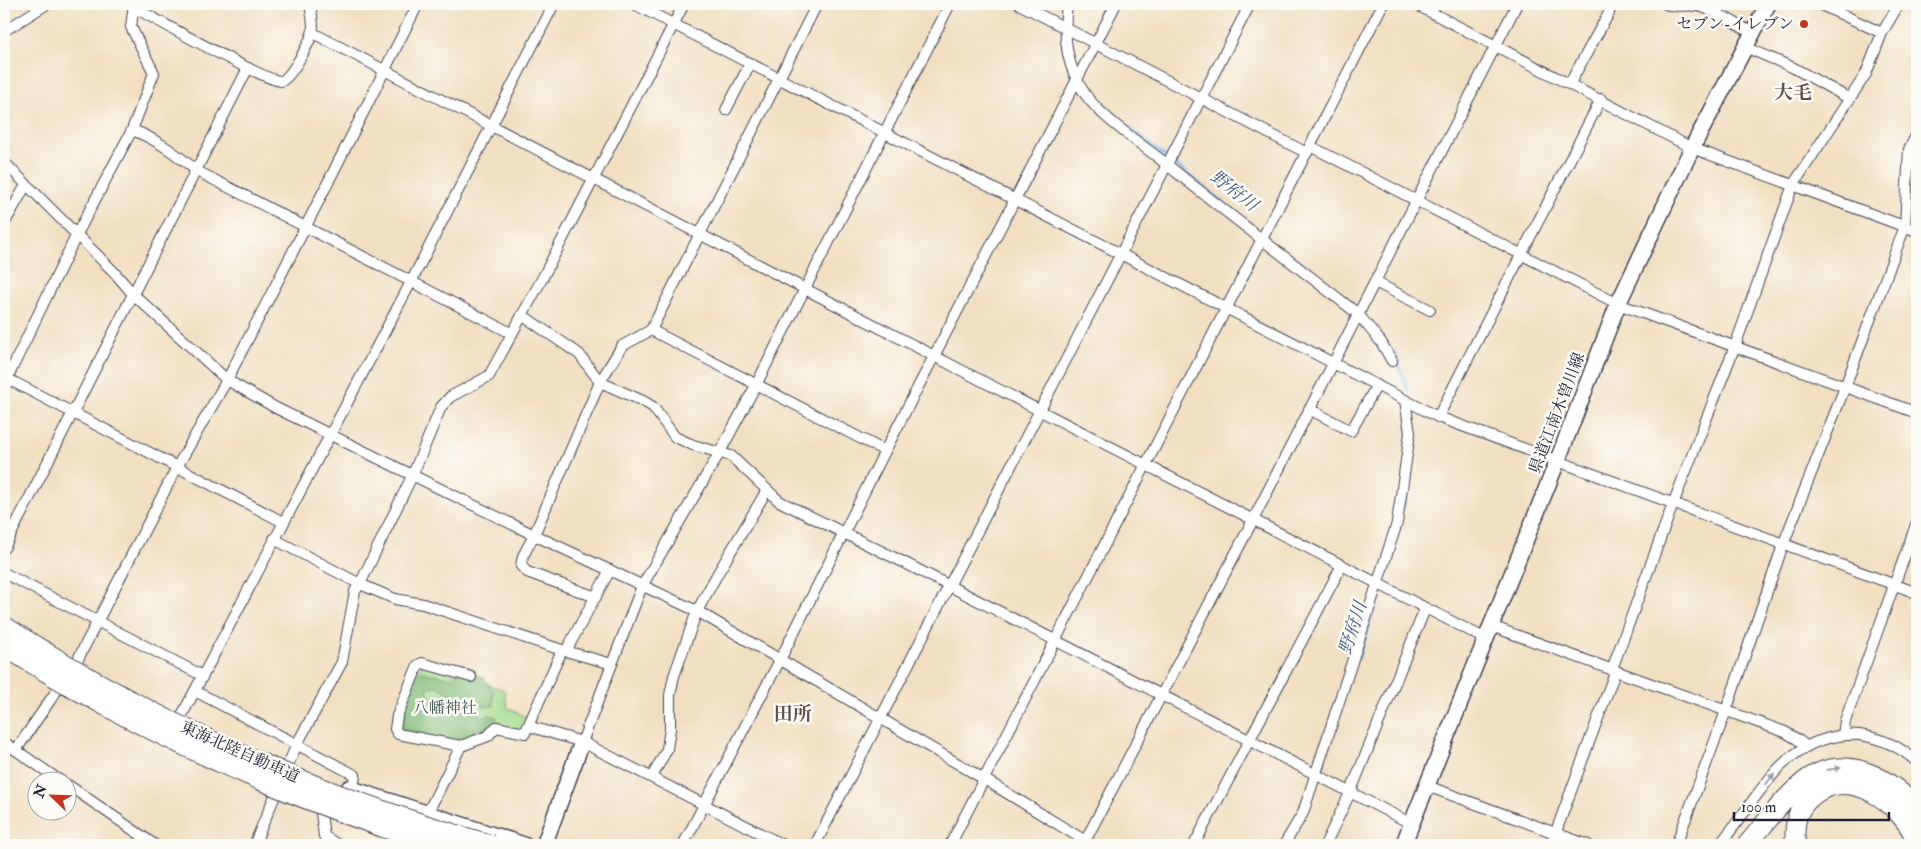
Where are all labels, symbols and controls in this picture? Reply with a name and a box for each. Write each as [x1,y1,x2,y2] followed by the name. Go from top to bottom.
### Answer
[1677,14,1794,34] place label: セブン-イレブン
[1798,18,1810,30] marker: セブン-イレブン
[1774,81,1812,105] district label: 大毛
[1206,165,1264,218] water label: 野府川
[1525,350,1589,476] street label: 県道江南木曽川線
[1334,597,1373,657] water label: 野府川
[413,698,477,718] park label: 八幡神社
[774,702,812,726] district label: 田所
[177,717,303,787] street label: 東海北陸自動車道
[1826,765,1842,773] one-way arrow
[28,772,78,822] north arrow
[1765,772,1775,786] one-way arrow
[30,782,51,801] text: N
[1734,789,1888,821] scale bar
[1741,798,1777,817] text: 100 m

